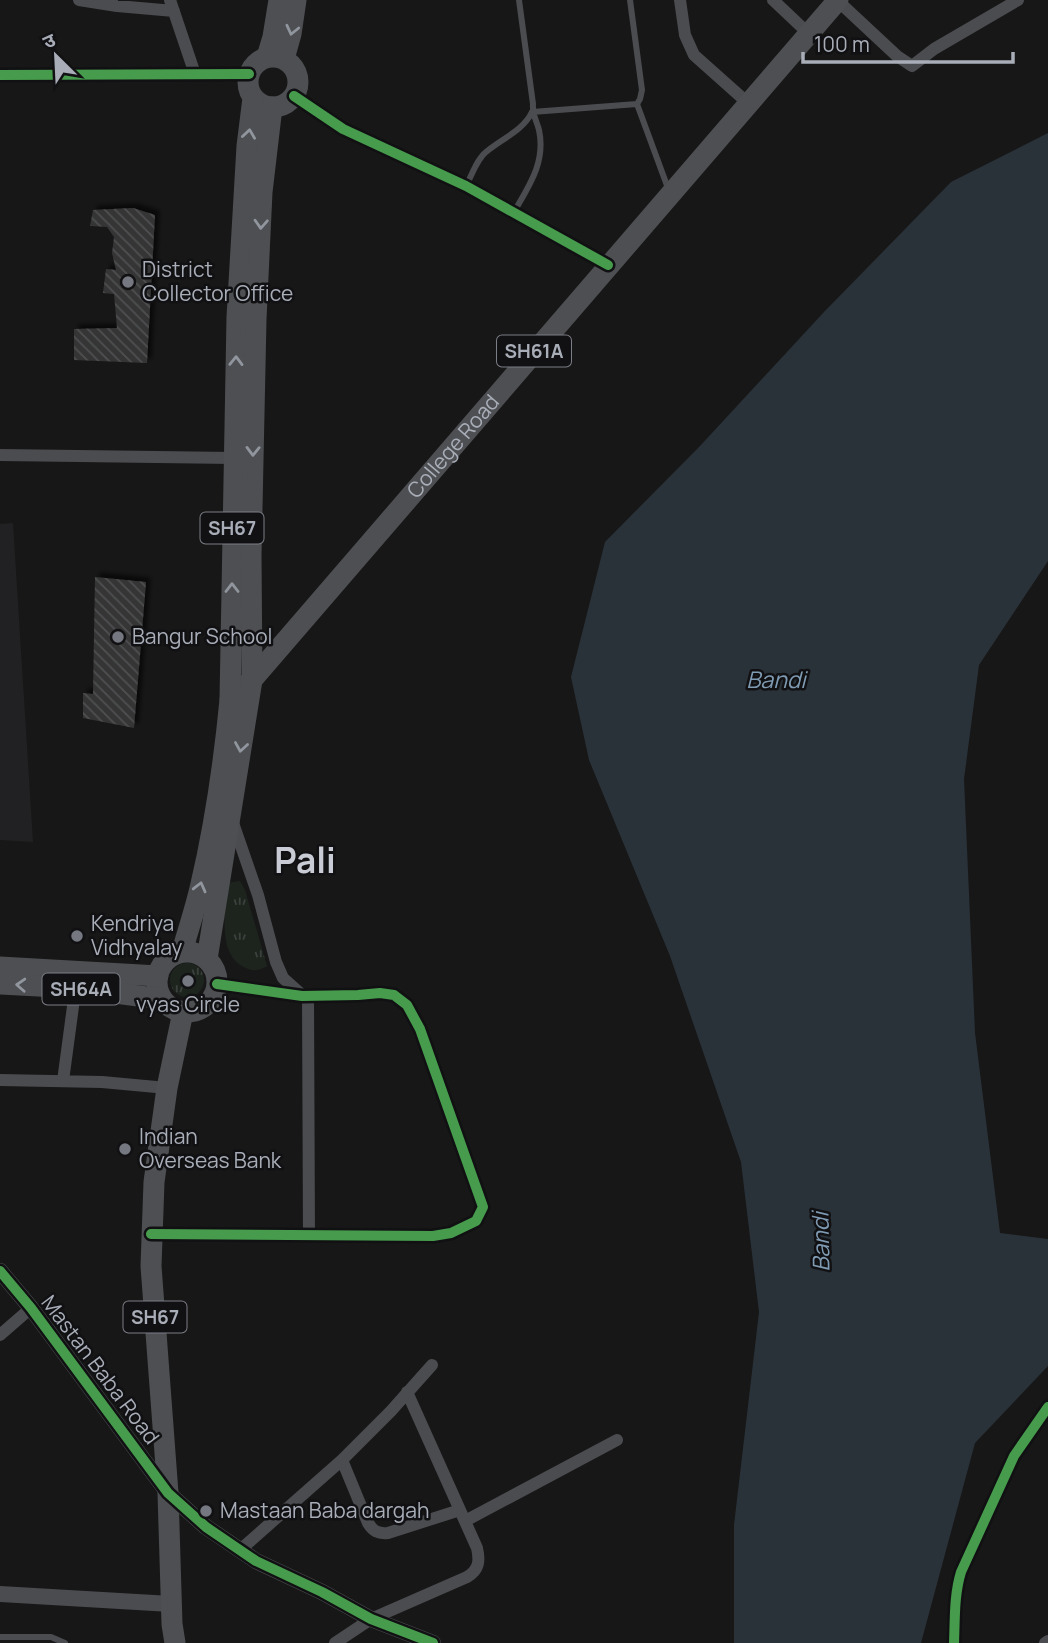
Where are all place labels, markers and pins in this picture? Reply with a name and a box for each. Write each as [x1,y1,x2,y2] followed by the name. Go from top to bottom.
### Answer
[142,255,293,307] place label: District Collector Office
[120,274,136,290] marker: District Collector Office
[132,622,272,650] place label: Bangur School
[110,629,126,645] marker: Bangur School
[91,909,182,961] place label: Kendriya Vidhyalay
[69,928,85,944] marker: Kendriya Vidhyalay
[180,973,196,989] marker: vyas Circle
[136,990,240,1018] place label: vyas Circle
[139,1122,282,1174] place label: Indian Overseas Bank
[117,1141,133,1157] marker: Indian Overseas Bank
[220,1496,429,1524] place label: Mastaan Baba dargah
[198,1503,214,1519] marker: Mastaan Baba dargah

